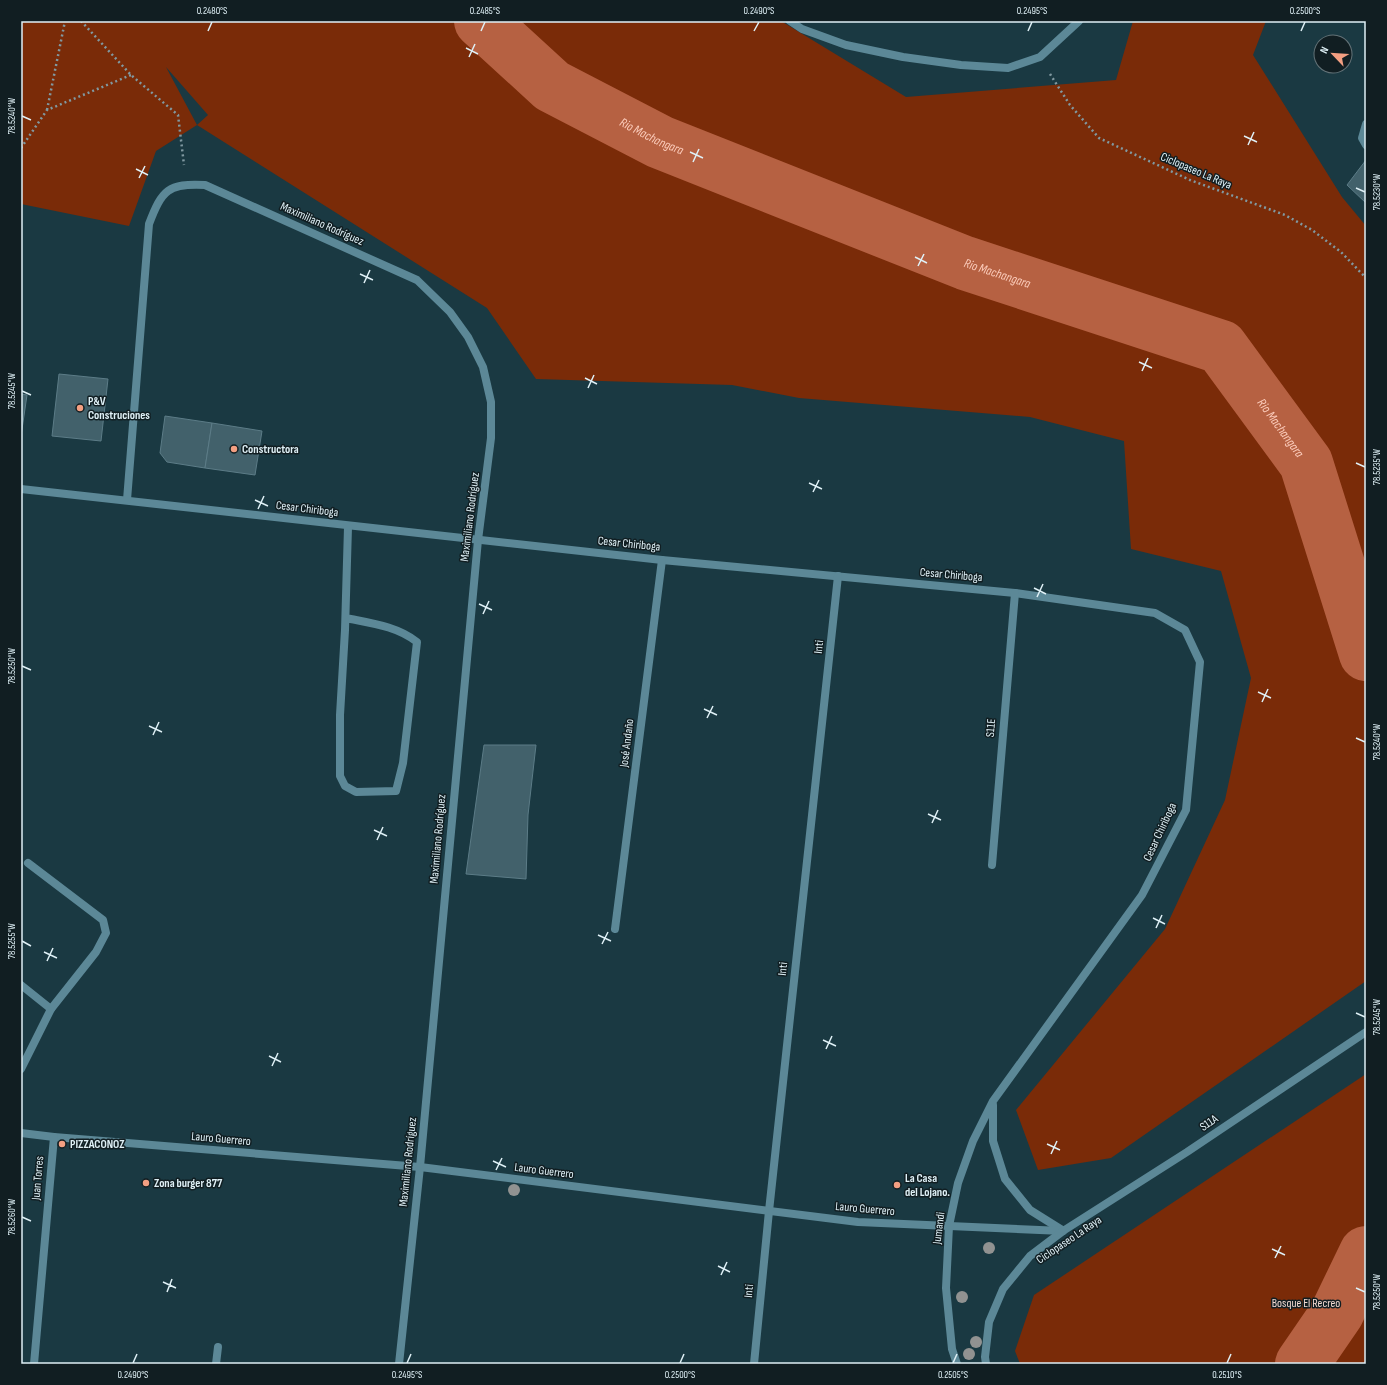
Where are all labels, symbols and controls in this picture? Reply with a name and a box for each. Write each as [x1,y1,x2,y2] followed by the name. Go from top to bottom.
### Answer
[197,5,227,17] text: 0.2480°S
[470,5,500,17] text: 0.2485°S
[744,5,774,17] text: 0.2490°S
[1017,5,1047,17] text: 0.2495°S
[1290,5,1320,17] text: 0.2500°S
[1313,34,1353,74] north arrow
[1317,44,1332,55] text: N
[6,97,18,134] text: 78.5240°W
[617,114,686,159] water label: Rio Machangara
[1158,149,1234,193] street label: Ciclopaseo La Raya
[1371,173,1383,210] text: 78.5230°W
[278,199,367,249] street label: Maximiliano Rodríguez
[962,255,1033,292] water label: Rio Machangara
[6,373,18,409] text: 78.5245°W
[88,394,150,423] place label: P&V Construciones
[1254,396,1308,461] water label: Rio Machangara
[75,403,85,413] marker: P&V Construciones
[242,442,299,457] place label: Constructora
[229,444,239,454] marker: Constructora
[1371,449,1383,485] text: 78.5235°W
[457,471,483,562] street label: Maximiliano Rodríguez
[275,498,339,520] street label: Cesar Chiriboga
[597,533,661,555] street label: Cesar Chiriboga
[919,565,983,585] street label: Cesar Chiriboga
[811,639,827,655] street label: Inti
[6,647,18,684] text: 78.5250°W
[616,718,637,769] street label: José Andaño
[983,718,999,738] street label: S11E
[1371,723,1383,760] text: 78.5240°W
[427,793,449,884] street label: Maximiliano Rodríguez
[1140,800,1180,864] street label: Cesar Chiriboga
[6,923,18,959] text: 78.5255°W
[775,961,791,977] street label: Inti
[1371,999,1383,1035] text: 78.5245°W
[1197,1111,1222,1134] street label: S11A
[396,1116,420,1207] street label: Maximiliano Rodríguez
[191,1129,251,1149] street label: Lauro Guerrero
[70,1137,125,1152] place label: PIZZACONOZ
[57,1139,67,1149] marker: PIZZACONOZ
[29,1155,47,1202] street label: Juan Torres
[513,1160,575,1182] street label: Lauro Guerrero
[905,1171,950,1200] place label: La Casa del Lojano.
[154,1176,223,1191] place label: Zona burger 877
[141,1178,151,1188] marker: Zona burger 877
[892,1180,902,1190] marker: La Casa del Lojano.
[6,1198,18,1235] text: 78.5260°W
[835,1199,895,1219] street label: Lauro Guerrero
[929,1211,948,1246] street label: Jumandi
[1033,1212,1105,1267] street label: Ciclopaseo La Raya
[1371,1273,1383,1310] text: 78.5250°W
[741,1284,757,1298] street label: Inti
[1272,1296,1340,1311] park label: Bosque El Recreo
[118,1369,148,1381] text: 0.2490°S
[392,1369,422,1381] text: 0.2495°S
[665,1369,695,1381] text: 0.2500°S
[938,1369,968,1381] text: 0.2505°S
[1212,1369,1242,1381] text: 0.2510°S

